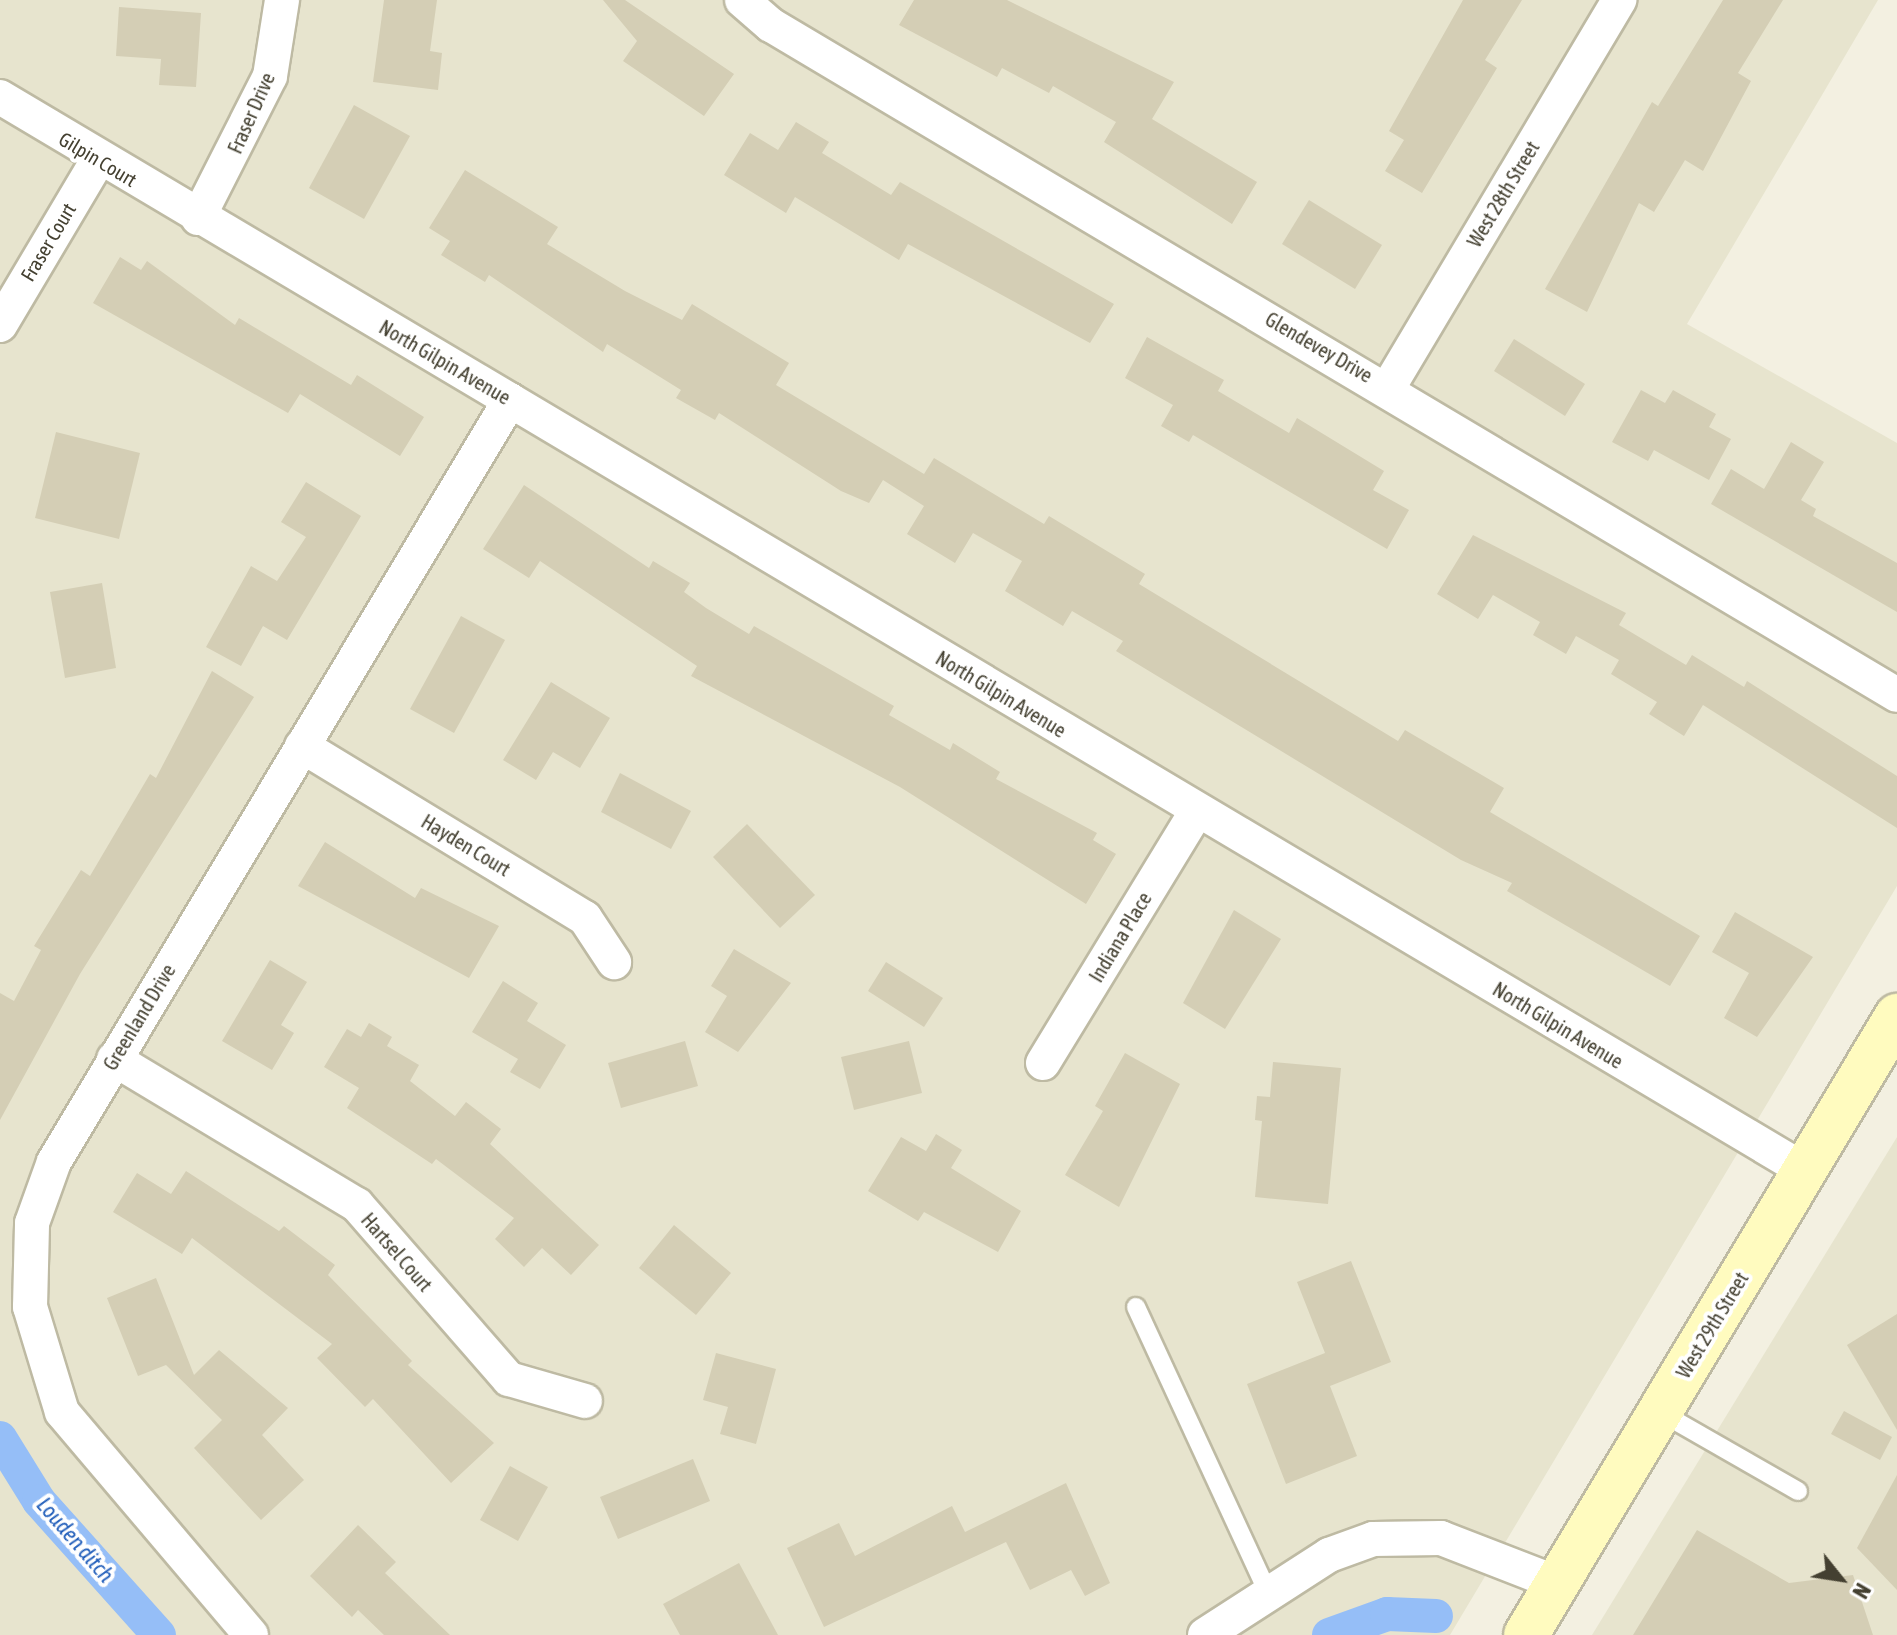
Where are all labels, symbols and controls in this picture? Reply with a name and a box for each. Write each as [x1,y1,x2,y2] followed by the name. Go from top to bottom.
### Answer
[223,69,279,157] street label: Fraser Drive
[55,126,141,192] street label: Gilpin Court
[1462,137,1544,251] street label: West 28th Street
[15,199,81,285] street label: Fraser Court
[1261,307,1377,387] street label: Glendevey Drive
[375,315,515,409] street label: North Gilpin Avenue
[932,646,1070,742] street label: North Gilpin Avenue
[417,809,515,881] street label: Hayden Court
[1084,888,1156,986] street label: Indiana Place
[98,960,180,1074] street label: Greenland Drive
[1489,977,1627,1073] street label: North Gilpin Avenue
[356,1208,438,1296] street label: Hartsel Court
[1671,1268,1753,1382] street label: West 29th Street
[31,1492,119,1588] water label: Louden ditch
[1801,1539,1881,1619] north arrow
[1847,1579,1876,1603] text: N

